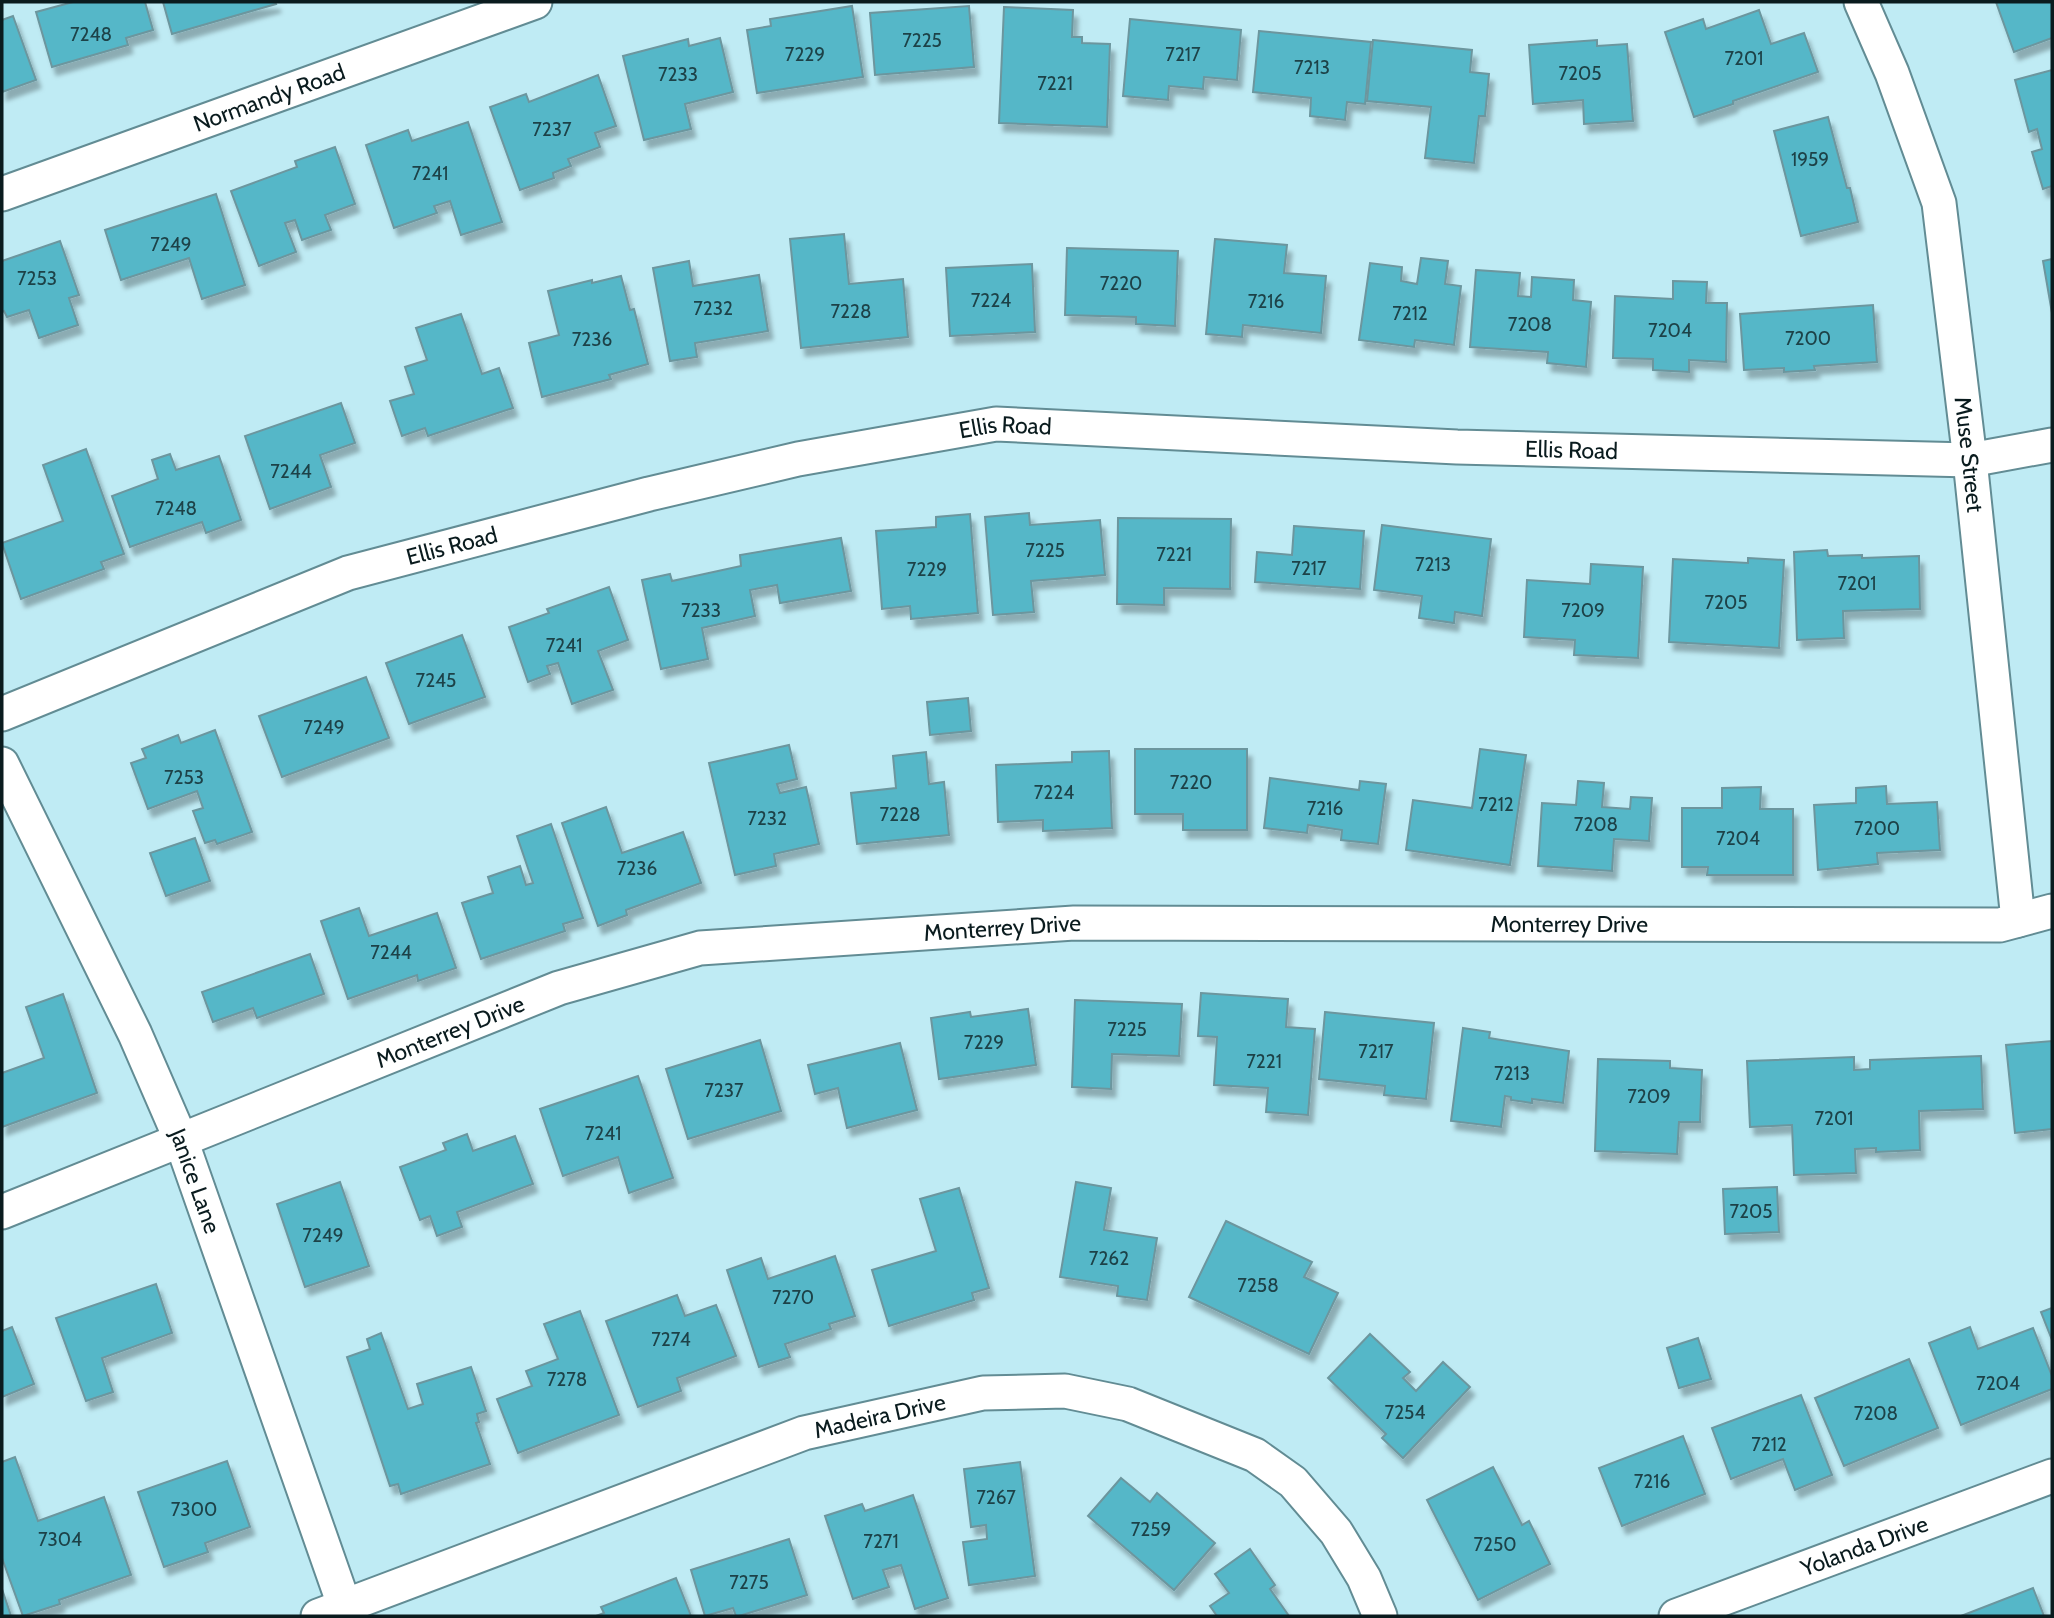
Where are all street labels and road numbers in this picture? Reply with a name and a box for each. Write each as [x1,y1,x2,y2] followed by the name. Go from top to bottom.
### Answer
[189,58,349,138] street label: Normandy Road
[1948,395,1989,514] street label: Muse Street
[957,410,1052,444] street label: Ellis Road
[1525,435,1618,465] street label: Ellis Road
[403,520,500,571] street label: Ellis Road
[923,909,1081,947] street label: Monterrey Drive
[1490,910,1648,938] street label: Monterrey Drive
[372,989,529,1074] street label: Monterrey Drive
[163,1123,227,1237] street label: Janice Lane
[811,1388,948,1444] street label: Madeira Drive
[1796,1509,1932,1583] street label: Yolanda Drive

